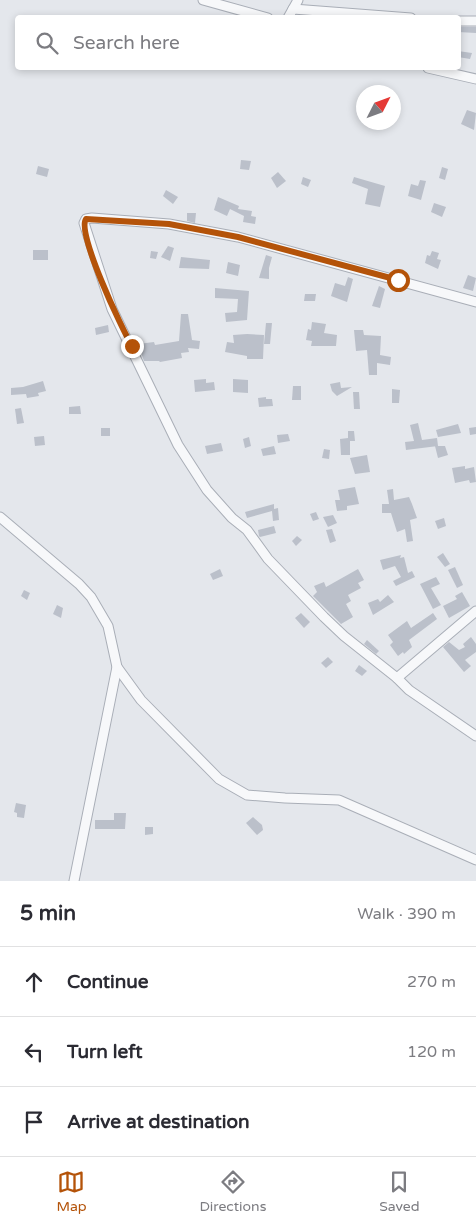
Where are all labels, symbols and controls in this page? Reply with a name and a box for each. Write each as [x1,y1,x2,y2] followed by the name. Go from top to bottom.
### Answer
[15,15,461,70] search box
[33,29,61,57] icon: search
[73,32,180,54] text: Search here
[356,85,401,130] north arrow
[387,269,410,292] route start
[121,335,144,358] route end
[20,901,76,926] text: 5 min
[357,904,456,924] text: Walk · 390 m
[20,968,48,996] icon: ahead
[67,971,149,993] text: Continue
[407,972,456,992] text: 270 m
[20,1038,48,1066] icon: left
[67,1041,143,1063] text: Turn left
[407,1042,456,1062] text: 120 m
[20,1108,48,1136] icon: arrive
[67,1111,250,1133] text: Arrive at destination
[56,1168,87,1215] tab: Map
[199,1168,266,1215] tab: Directions
[379,1168,420,1215] tab: Saved

